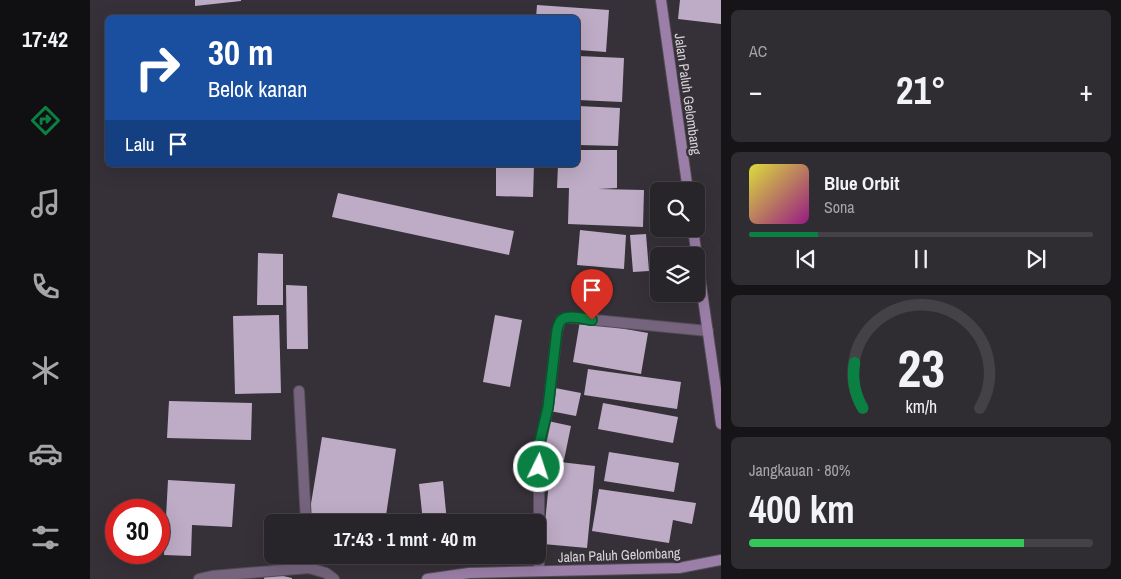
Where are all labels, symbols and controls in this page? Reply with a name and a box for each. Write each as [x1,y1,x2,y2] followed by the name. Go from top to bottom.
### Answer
[22,24,68,54] text: 17:42
[208,29,273,76] text: 30 m
[671,32,706,157] street label: Jalan Paluh Gelombang
[125,35,190,100] icon: right
[749,40,767,62] text: AC
[896,65,946,116] text: 21°
[749,72,762,110] text: −
[1080,72,1093,110] text: +
[208,74,307,104] text: Belok kanan
[28,103,63,138] icon: directions
[164,130,192,158] icon: arrive
[125,131,154,157] text: Lalu
[824,170,899,196] text: Blue Orbit
[650,182,705,302] map controls
[650,182,705,237] button: search
[28,186,63,221] icon: music
[824,196,855,218] text: Sona
[792,245,820,273] icon: previous
[907,245,935,273] icon: pause
[1022,245,1050,273] icon: next
[650,247,705,302] button: layers
[28,269,63,304] icon: phone
[571,269,613,320] pin
[578,276,606,304] icon: arrive
[897,333,945,403] text: 23
[28,353,63,388] icon: climate
[905,395,937,419] text: km/h
[28,436,63,471] icon: car
[512,440,564,492] position arrow
[749,459,850,481] text: Jangkauan · 80%
[749,484,855,535] text: 400 km
[105,499,170,564] speed limit sign: 30
[28,520,63,555] icon: filters
[334,526,476,552] text: 17:43 · 1 mnt · 40 m
[557,544,681,566] street label: Jalan Paluh Gelombang

